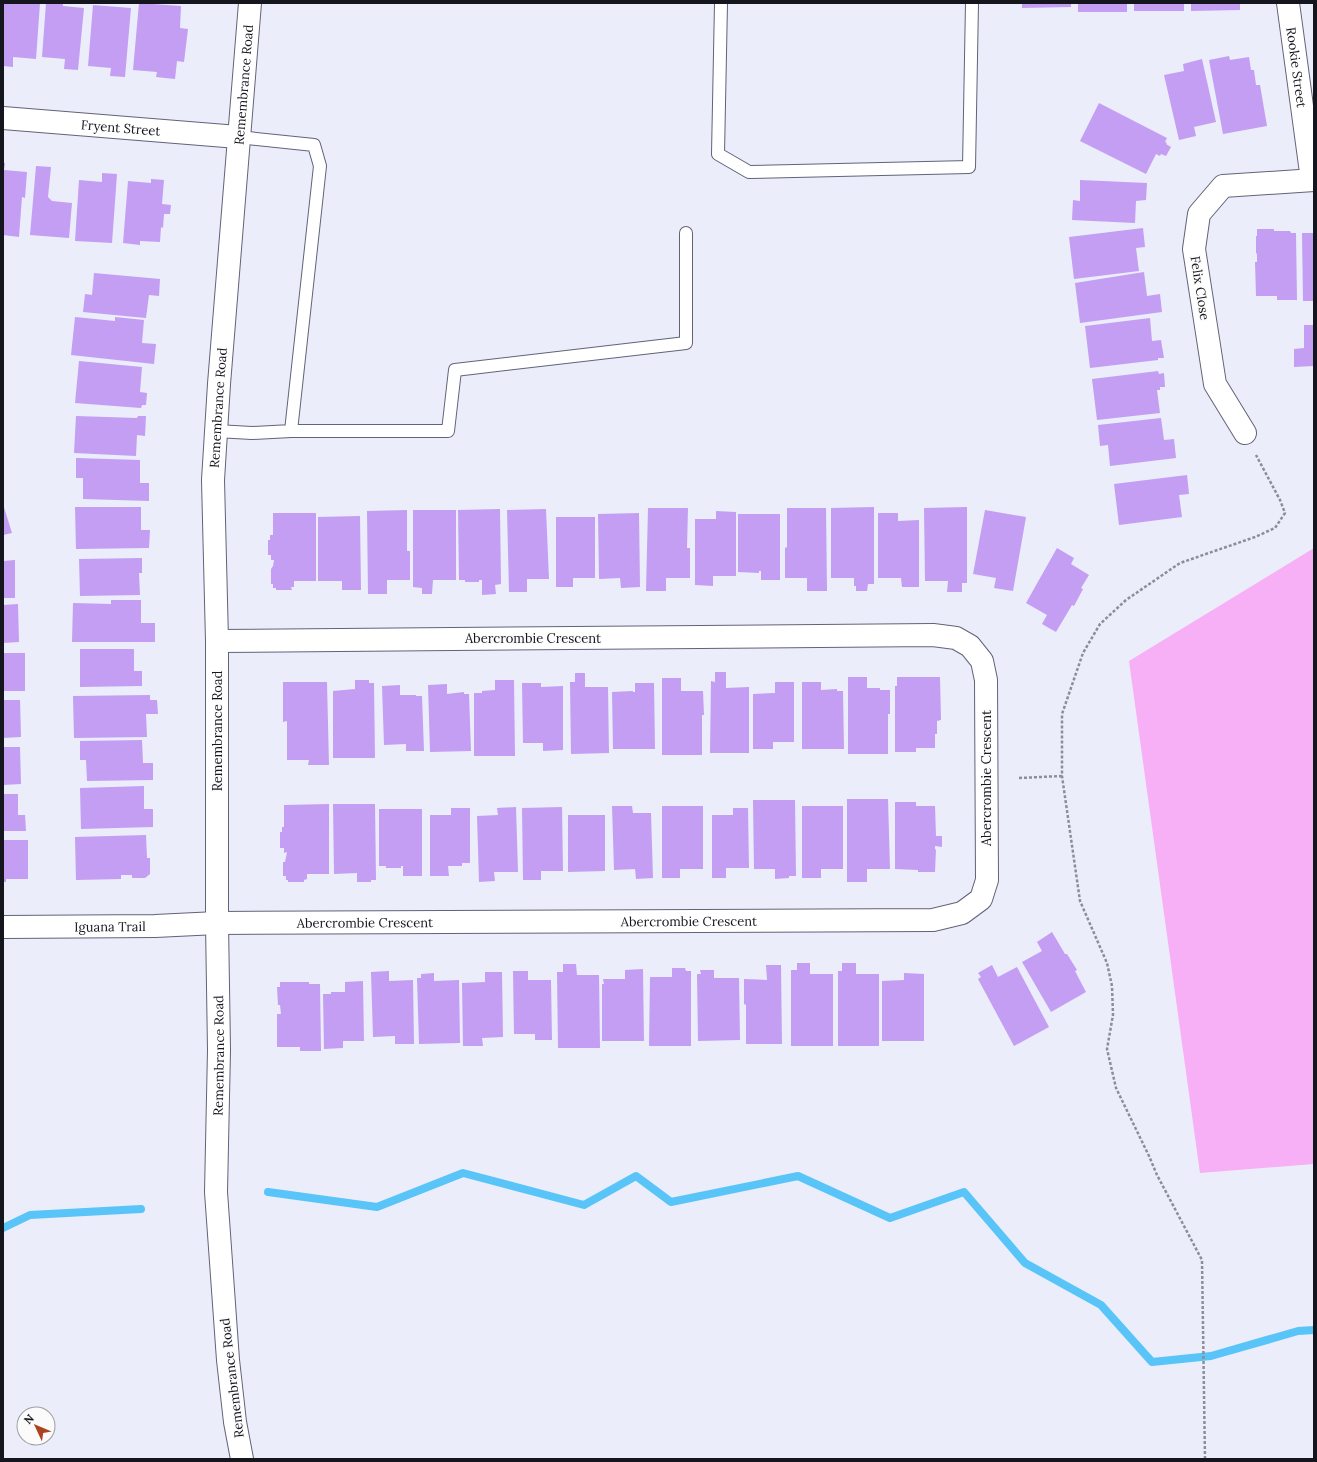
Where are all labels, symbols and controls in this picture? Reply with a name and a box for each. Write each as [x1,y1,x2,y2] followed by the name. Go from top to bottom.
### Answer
[230,24,257,146] street label: Remembrance Road
[1283,26,1311,109] street label: Rookie Street
[80,116,161,139] street label: Fryent Street
[1187,255,1213,321] street label: Felix Close
[205,347,230,468] street label: Remembrance Road
[464,630,601,647] street label: Abercrombie Crescent
[209,670,226,791] street label: Remembrance Road
[978,710,995,847] street label: Abercrombie Crescent
[620,912,757,930] street label: Abercrombie Crescent
[296,914,433,931] street label: Abercrombie Crescent
[74,918,146,935] street label: Iguana Trail
[209,995,228,1116] street label: Remembrance Road
[216,1317,248,1439] street label: Remembrance Road
[16,1406,56,1446] north arrow
[21,1411,37,1427] text: N

